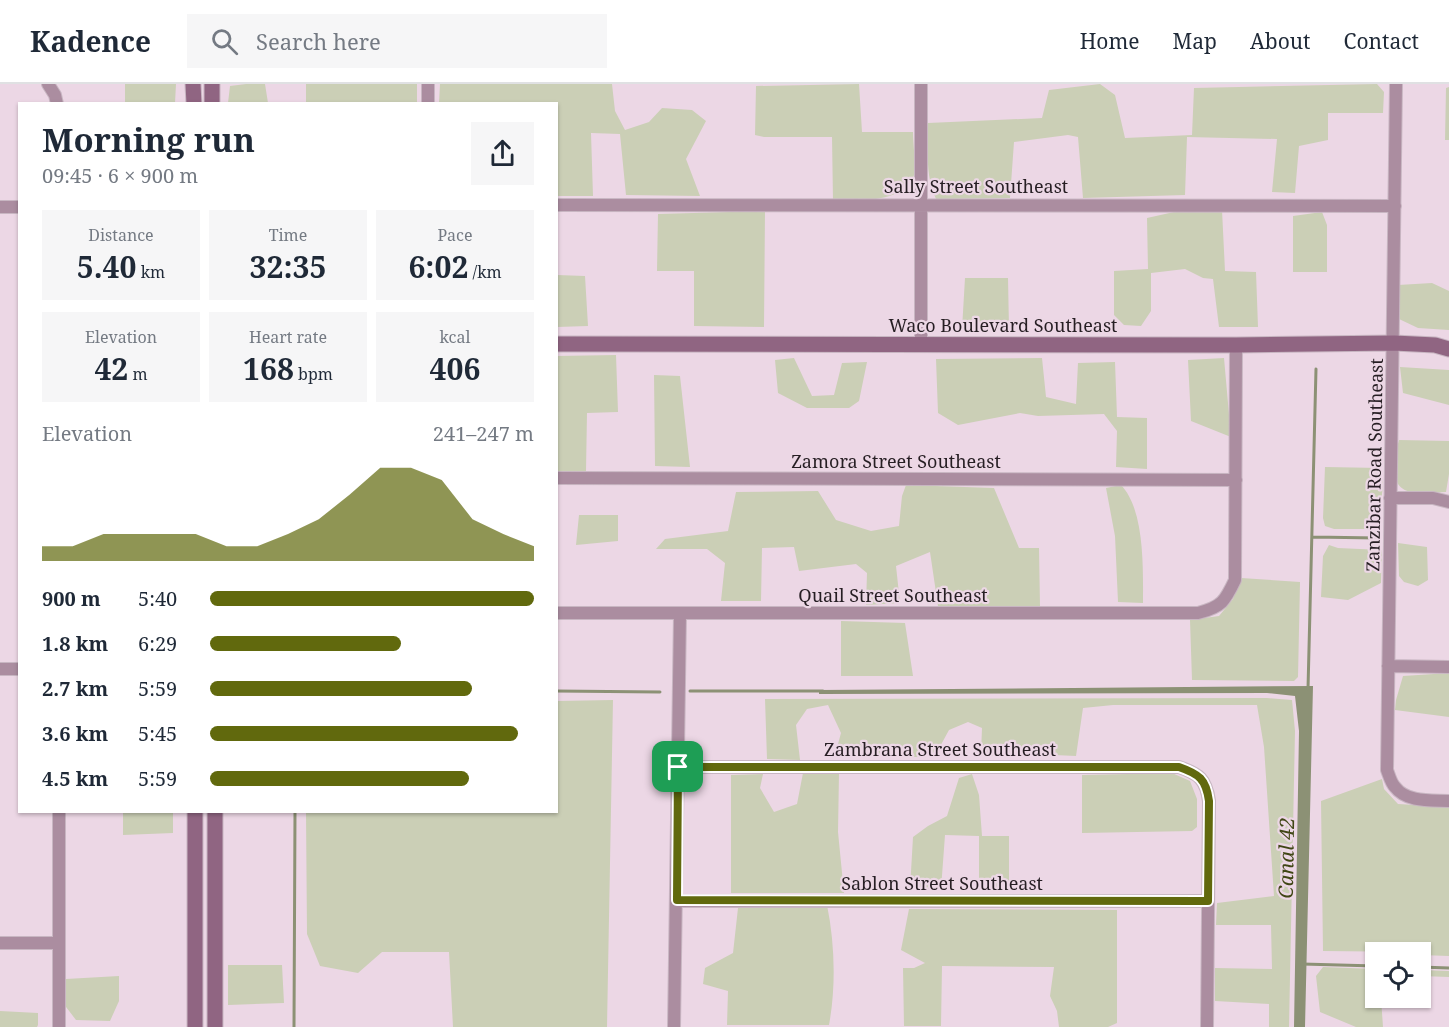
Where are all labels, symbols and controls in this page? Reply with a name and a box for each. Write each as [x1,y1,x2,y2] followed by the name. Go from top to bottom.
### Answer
[187,14,607,68] search box
[30,22,151,60] text: Kadence
[208,25,241,58] icon: search
[256,26,381,56] text: Search here
[1080,27,1140,55] text: Home
[1173,27,1217,55] text: Map
[1250,27,1311,55] text: About
[1344,27,1419,55] text: Contact
[42,117,255,162] text: Morning run
[471,122,534,185] button: share
[42,162,198,189] text: 09:45 · 6 × 900 m
[884,174,1068,198] street label: Sally Street Southeast
[88,224,154,246] text: Distance
[269,224,307,246] text: Time
[437,224,473,246] text: Pace
[77,246,137,287] text: 5.40
[250,246,326,287] text: 32:35
[408,246,468,287] text: 6:02
[137,261,165,283] text: km
[468,261,502,283] text: /km
[889,313,1117,337] street label: Waco Boulevard Southeast
[85,326,157,348] text: Elevation
[249,326,327,348] text: Heart rate
[440,326,470,348] text: kcal
[94,348,128,389] text: 42
[243,348,294,389] text: 168
[430,348,480,389] text: 406
[1360,358,1388,572] street label: Zanzibar Road Southeast
[128,363,148,385] text: m
[294,363,333,385] text: bpm
[42,420,132,447] text: Elevation
[433,420,534,447] text: 241–247 m
[791,449,1001,473] street label: Zamora Street Southeast
[798,583,988,607] street label: Quail Street Southeast
[42,585,101,612] text: 900 m
[138,585,177,612] text: 5:40
[42,630,108,657] text: 1.8 km
[138,630,177,657] text: 6:29
[42,675,108,702] text: 2.7 km
[138,675,177,702] text: 5:59
[42,720,108,747] text: 3.6 km
[138,720,177,747] text: 5:45
[824,737,1056,761] street label: Zambrana Street Southeast
[652,741,703,792] pin
[661,750,694,783] icon: arrive
[42,765,108,792] text: 4.5 km
[138,765,177,792] text: 5:59
[1272,817,1300,899] water label: Canal 42
[841,871,1043,895] street label: Sablon Street Southeast
[1365,942,1431,1008] map controls
[1365,942,1431,1008] button: locate

